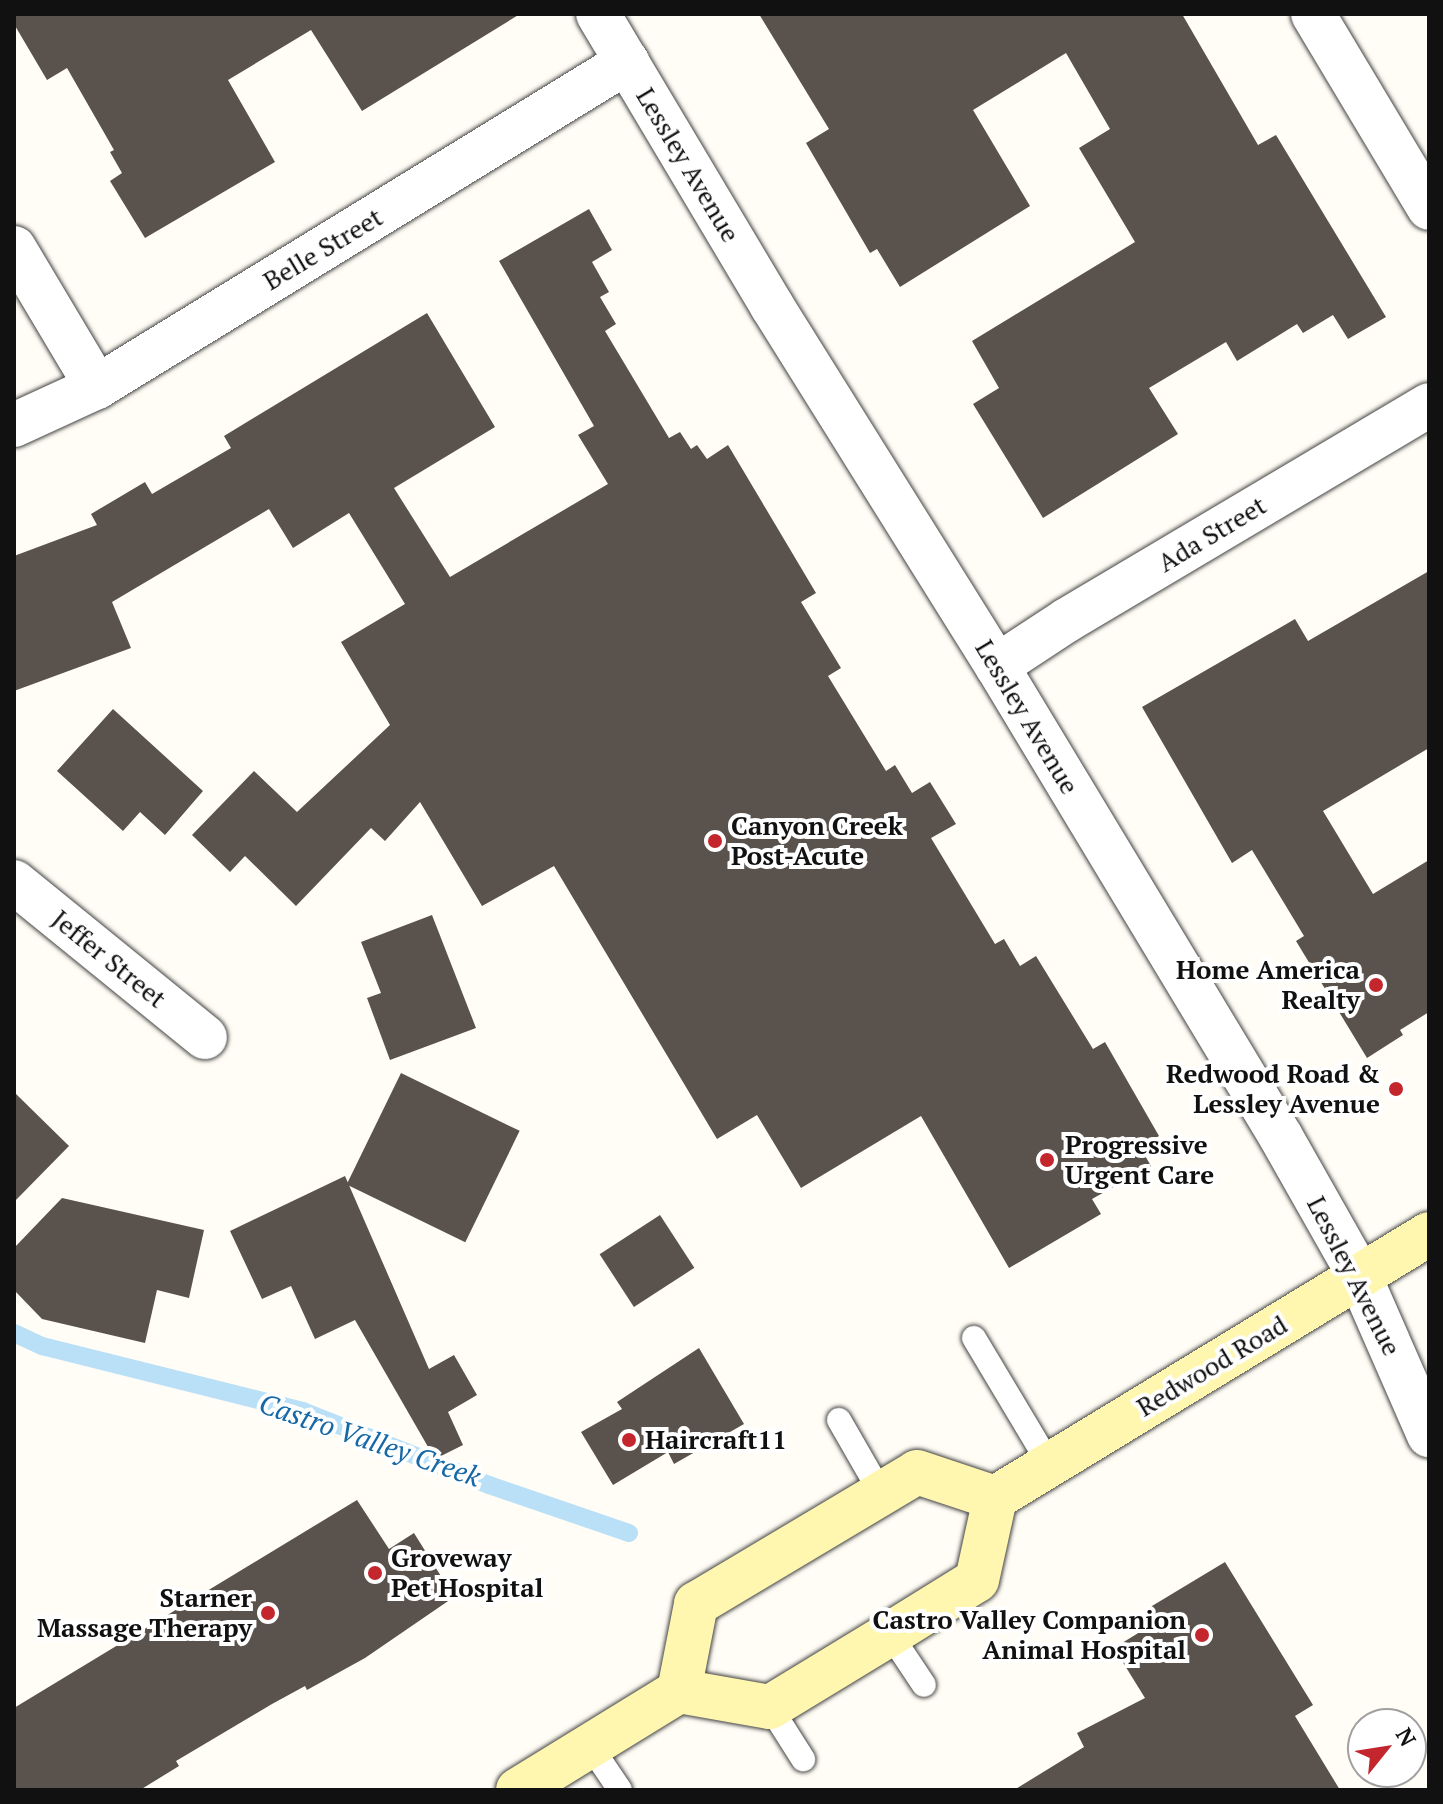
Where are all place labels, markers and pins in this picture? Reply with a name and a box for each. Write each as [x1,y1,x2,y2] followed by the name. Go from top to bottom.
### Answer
[731,810,903,872] place label: Canyon Creek Post-Acute
[706,832,724,850] marker: Canyon Creek Post-Acute
[1176,954,1360,1016] place label: Home America Realty
[1367,976,1385,994] marker: Home America Realty
[1166,1058,1380,1120] place label: Redwood Road & Lessley Avenue
[1387,1080,1405,1098] marker: Redwood Road & Lessley Avenue
[1065,1129,1214,1190] place label: Progressive Urgent Care
[1036,1149,1058,1171] marker: Progressive Urgent Care
[645,1424,787,1456] place label: Haircraft11
[620,1431,638,1449] marker: Haircraft11
[391,1542,543,1604] place label: Groveway Pet Hospital
[366,1564,384,1582] marker: Groveway Pet Hospital
[37,1582,252,1644] place label: Starner Massage Therapy
[259,1604,277,1622] marker: Starner Massage Therapy
[872,1604,1186,1666] place label: Castro Valley Companion Animal Hospital
[1193,1626,1211,1644] marker: Castro Valley Companion Animal Hospital

